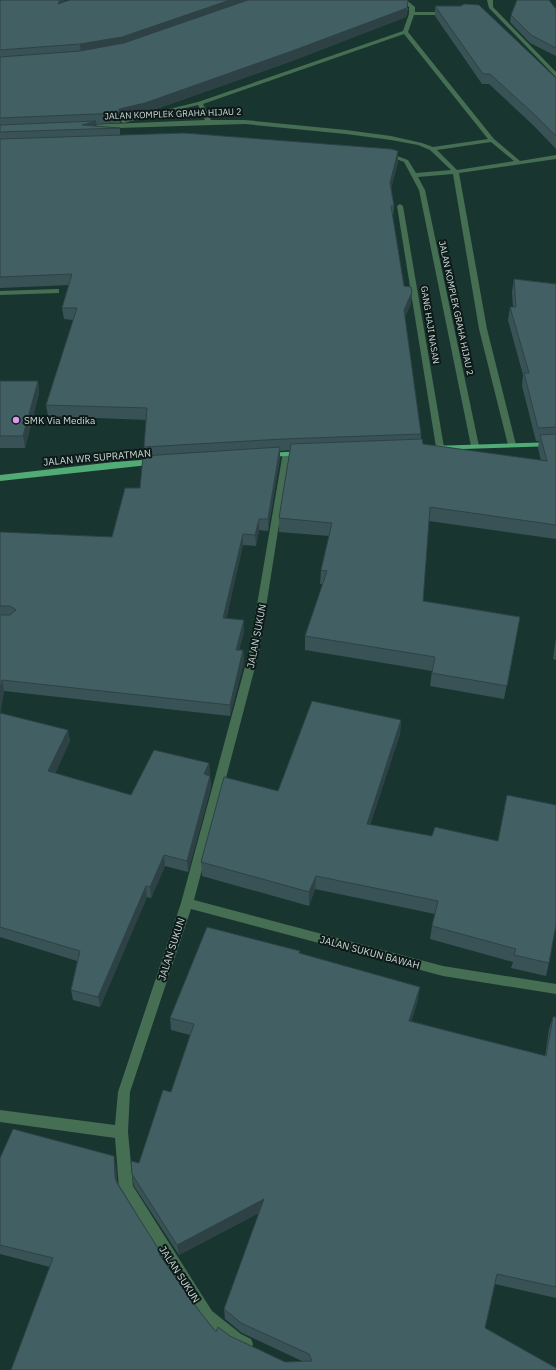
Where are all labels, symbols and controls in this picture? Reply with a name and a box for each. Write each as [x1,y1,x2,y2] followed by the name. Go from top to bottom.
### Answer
[104,106,242,121] street label: JALAN KOMPLEK GRAHA HIJAU 2
[437,240,476,376] street label: JALAN KOMPLEK GRAHA HIJAU 2
[419,285,442,365] street label: GANG HAJI NASAN
[24,414,96,427] place label: SMK Via Medika
[11,415,21,425] marker: SMK Via Medika
[43,446,152,469] street label: JALAN WR SUPRATMAN
[244,603,269,669] street label: JALAN SUKUN
[155,916,188,982] street label: JALAN SUKUN
[319,933,421,972] street label: JALAN SUKUN BAWAH
[156,1243,203,1305] street label: JALAN SUKUN

